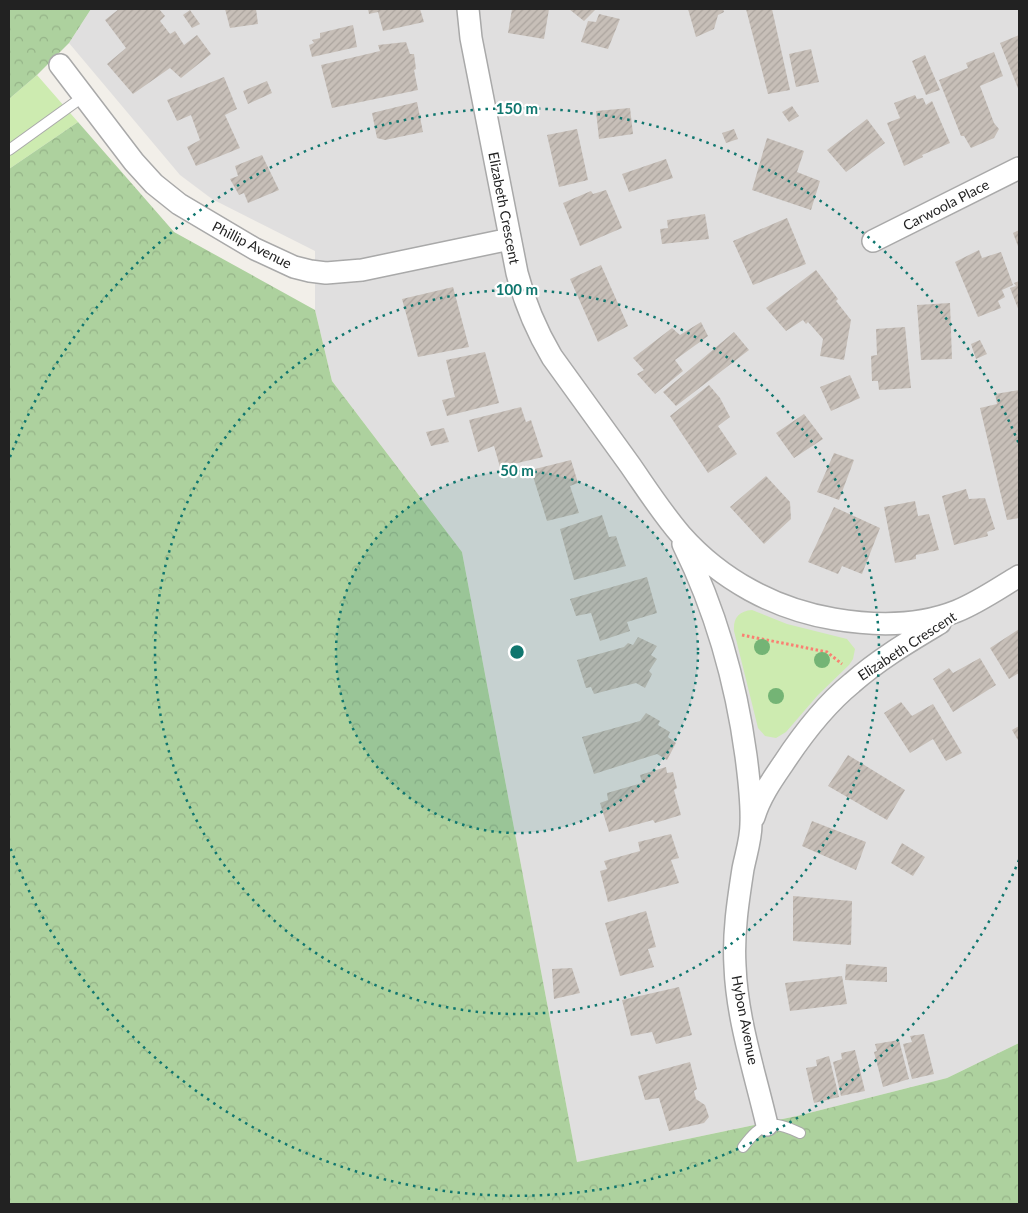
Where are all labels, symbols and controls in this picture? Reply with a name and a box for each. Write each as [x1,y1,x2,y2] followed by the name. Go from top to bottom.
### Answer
[496,99,538,117] text: 150 m
[485,150,524,265] street label: Elizabeth Crescent
[900,176,992,234] street label: Carwoola Place
[210,217,295,272] street label: Phillip Avenue
[496,280,538,298] text: 100 m
[500,461,534,479] text: 50 m
[854,607,959,684] street label: Elizabeth Crescent
[508,643,526,661] centre of rings
[728,974,762,1066] street label: Hybon Avenue

